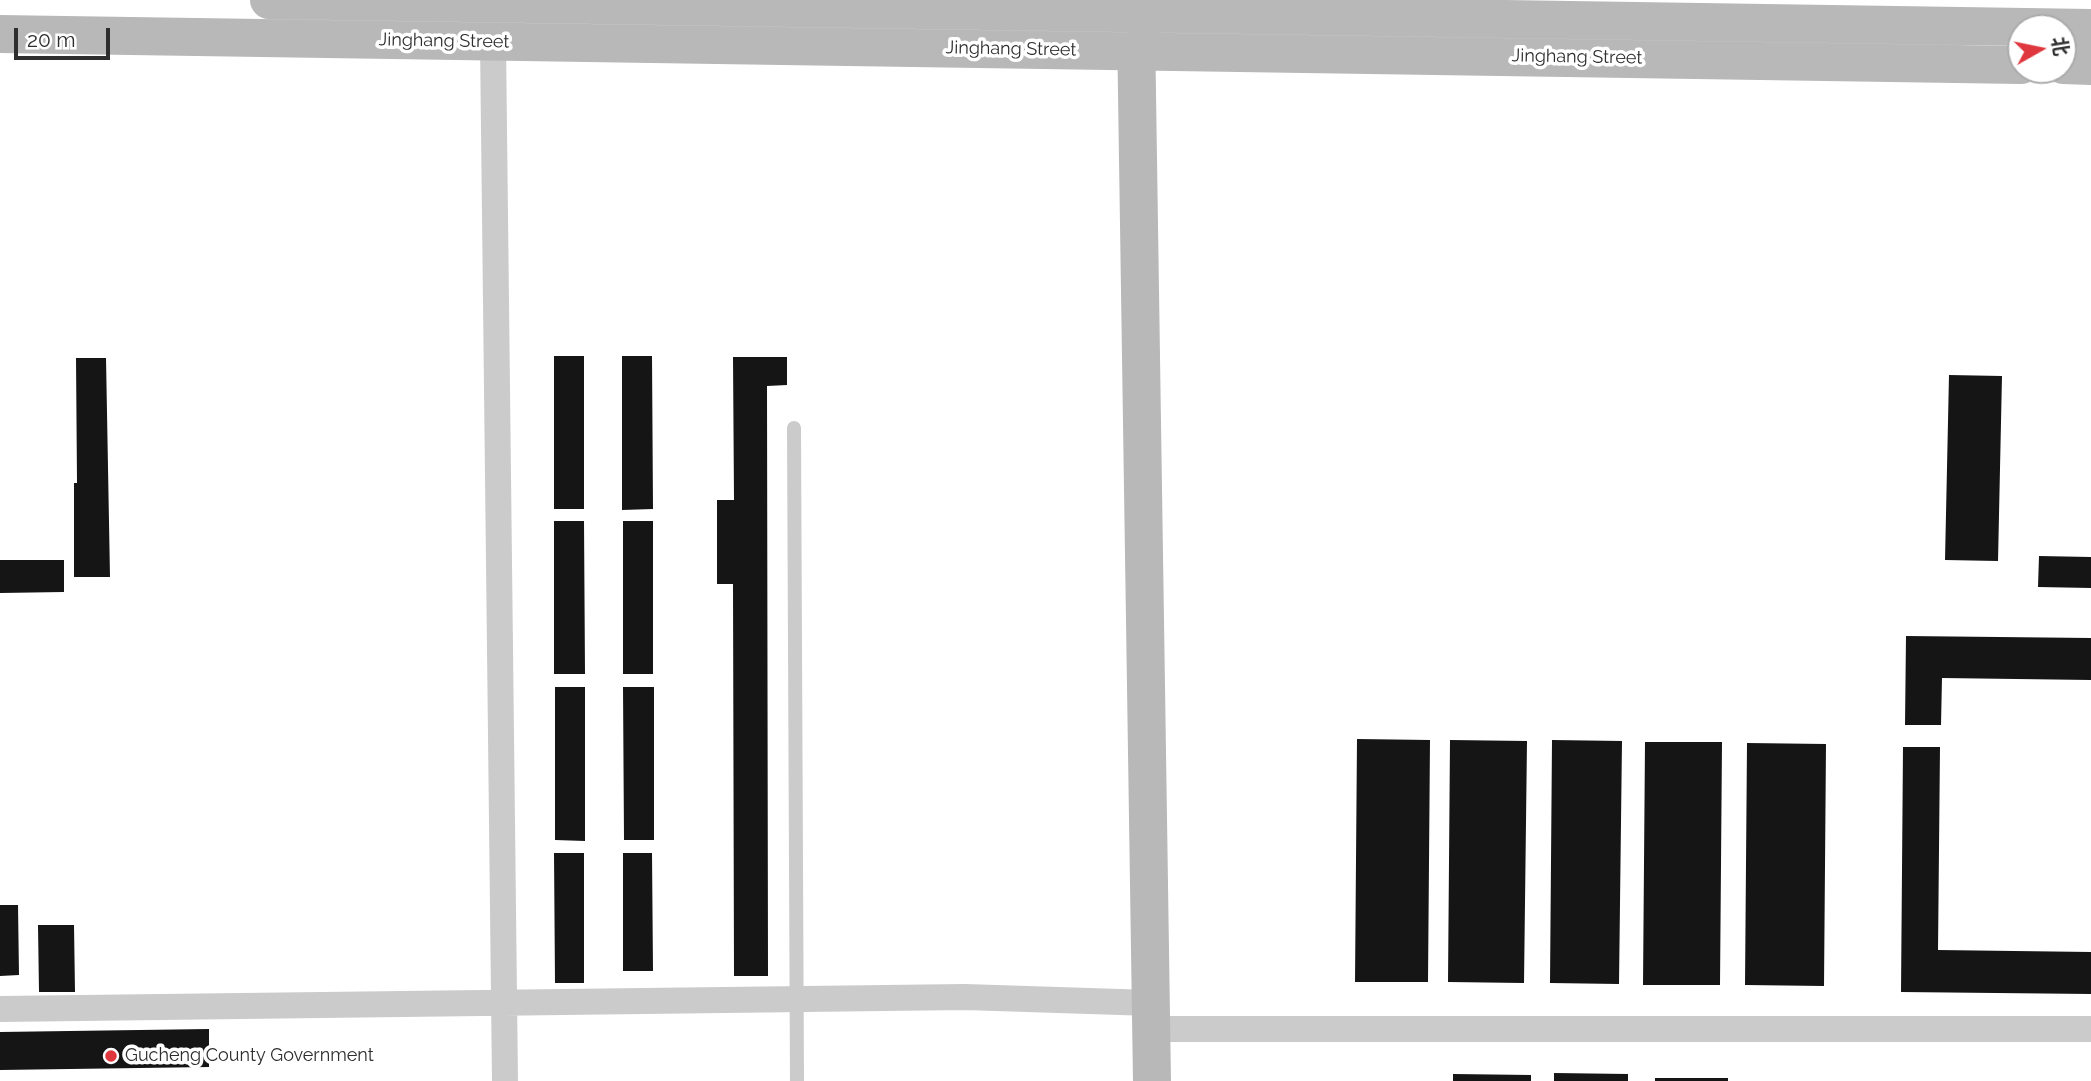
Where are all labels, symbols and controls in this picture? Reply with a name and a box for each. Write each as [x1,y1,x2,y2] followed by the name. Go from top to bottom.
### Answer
[18,14,114,58] scale bar
[2007,14,2077,84] north arrow
[27,27,75,52] text: 20 m
[379,29,509,53] street label: Jinghang Street
[2048,35,2073,57] text: 北
[946,37,1076,61] street label: Jinghang Street
[1512,45,1642,69] street label: Jinghang Street
[125,1045,374,1067] place label: Gucheng County Government
[103,1048,119,1064] marker: Gucheng County Government

